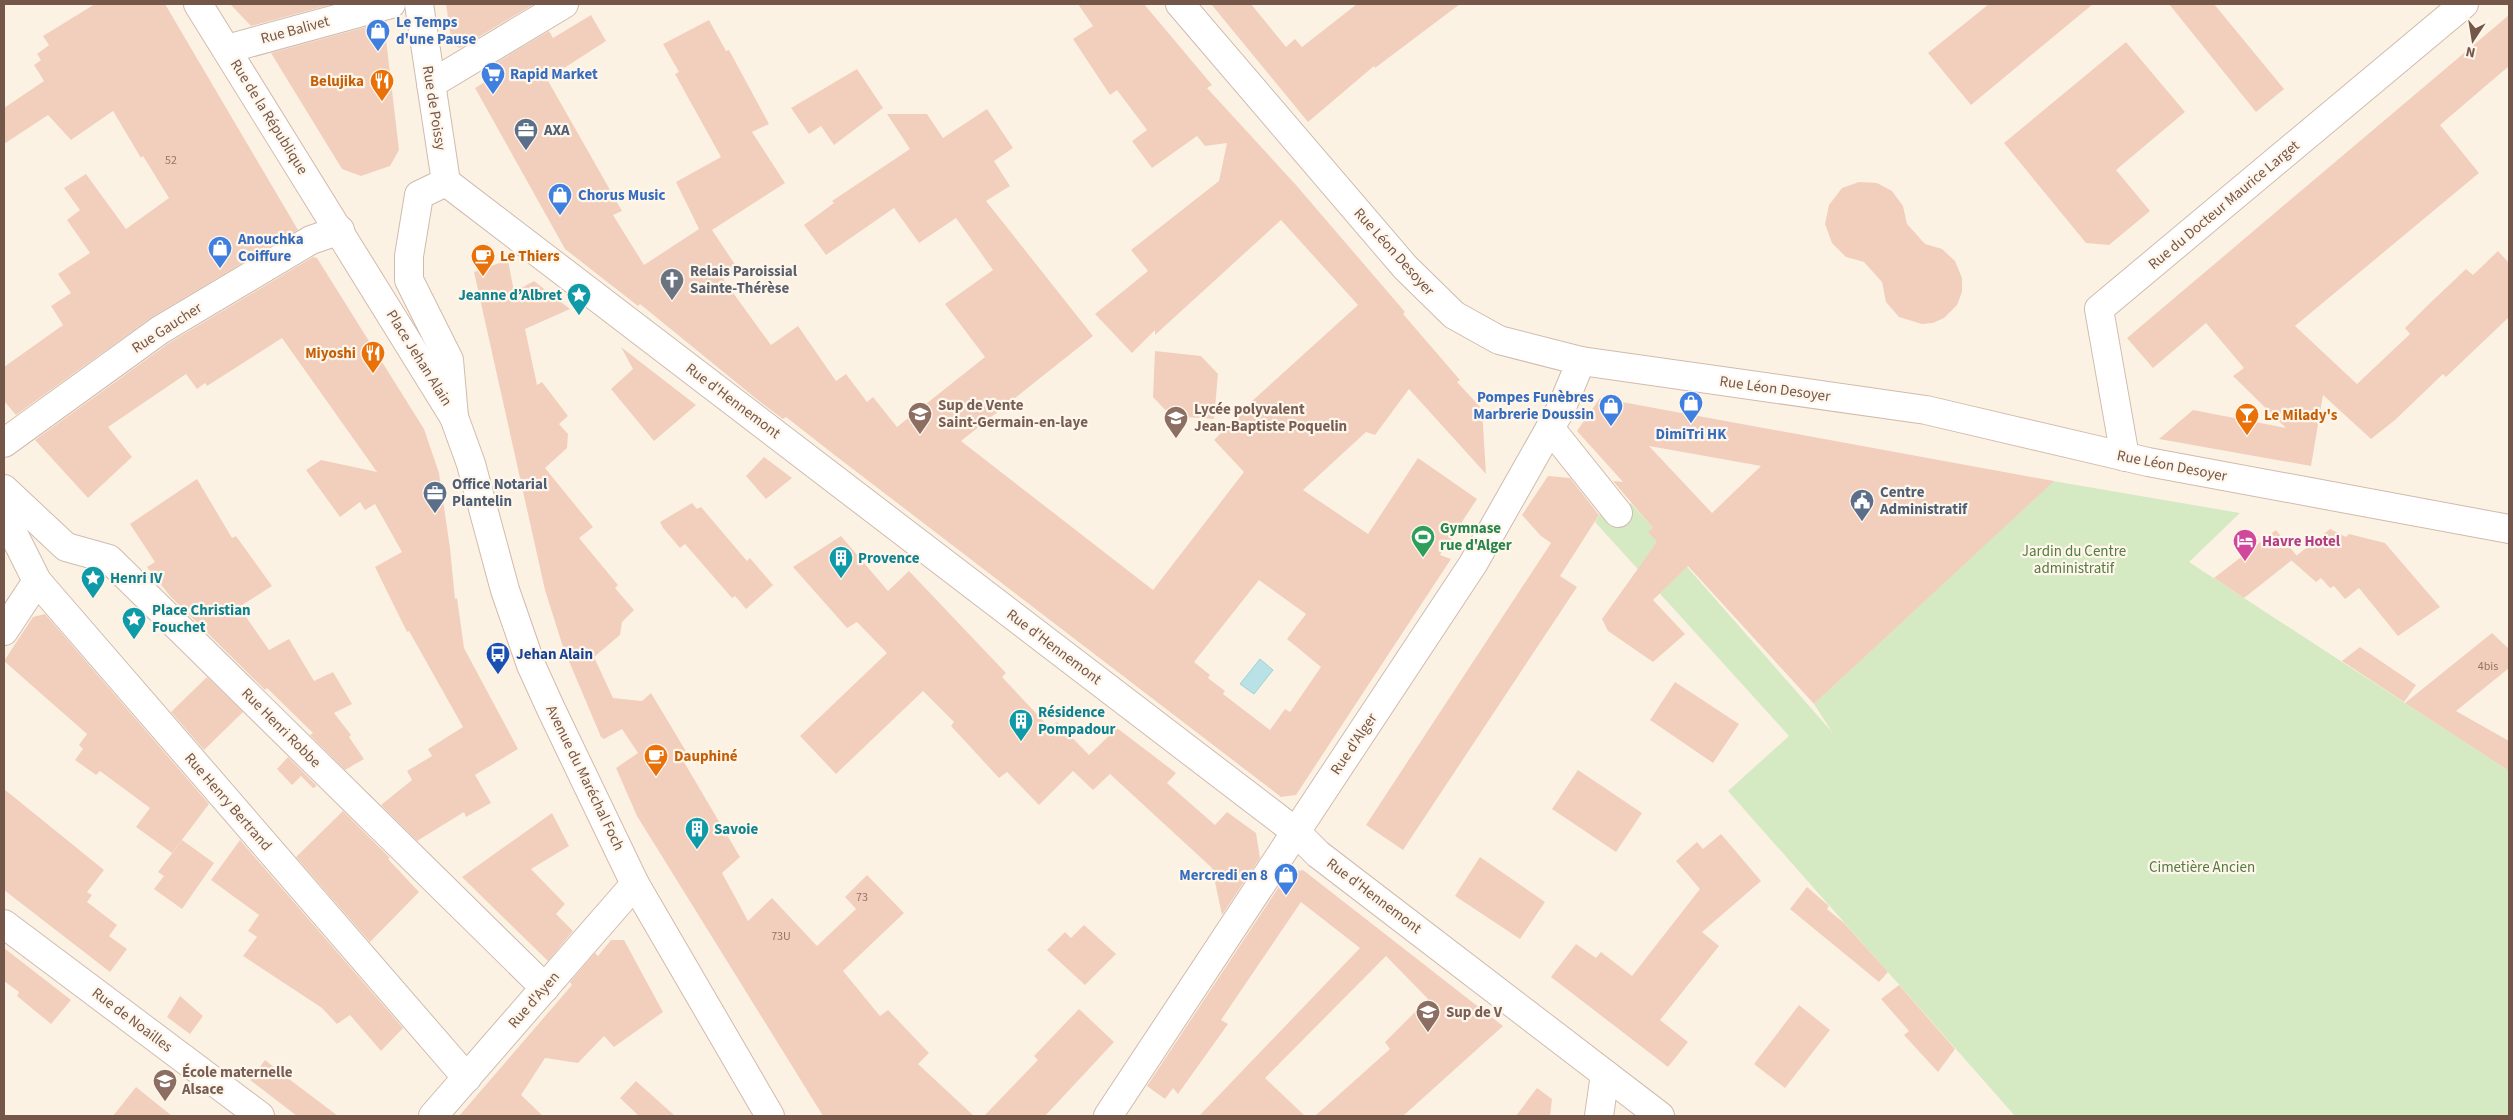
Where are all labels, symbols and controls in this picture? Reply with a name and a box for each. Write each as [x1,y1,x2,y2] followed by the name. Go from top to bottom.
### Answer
[258,11,332,49] street label: Rue Balivet
[396,12,476,50] place label: Le Temps d'une Pause
[2448,15,2498,65] north arrow
[365,18,391,52] shop icon: Le Temps d'une Pause
[2464,41,2477,62] text: N
[225,55,313,179] street label: Rue de la République
[480,61,506,95] supermarket icon: Rapid Market
[417,64,451,152] street label: Rue de Poissy
[510,64,598,85] place label: Rapid Market
[369,68,395,102] restaurant icon: Belujika
[310,71,364,92] place label: Belujika
[513,117,539,151] office icon: AXA
[543,120,570,141] place label: AXA
[2144,135,2304,275] street label: Rue du Docteur Maurice Larget
[165,152,177,169] house number: 52
[547,182,573,216] shop icon: Chorus Music
[578,185,666,206] place label: Chorus Music
[1349,203,1440,301] street label: Rue Léon Desoyer
[237,229,304,267] place label: Anouchka Coiffure
[207,235,233,269] shop icon: Anouchka Coiffure
[470,243,496,277] cafe icon: Le Thiers
[500,246,560,267] place label: Le Thiers
[690,261,798,299] place label: Relais Paroissial Sainte-Thérèse
[659,267,685,301] church icon: Relais Paroissial Sainte-Thérèse
[566,282,592,316] place icon: Jeanne d’Albret
[458,285,562,306] place label: Jeanne d’Albret
[128,297,207,359] street label: Rue Gaucher
[381,306,457,410] street label: Place Jehan Alain
[360,340,386,374] restaurant icon: Miyoshi
[305,343,356,364] place label: Miyoshi
[681,358,785,444] street label: Rue d'Hennemont
[1718,371,1833,407] street label: Rue Léon Desoyer
[1473,387,1594,425] place label: Pompes Funèbres Marbrerie Doussin
[1678,390,1704,424] shop icon: DimiTri HK
[1598,393,1624,427] shop icon: Pompes Funèbres Marbrerie Doussin
[938,395,1088,433] place label: Sup de Vente Saint-Germain-en-laye
[1194,399,1347,437] place label: Lycée polyvalent Jean-Baptiste Poquelin
[907,401,933,435] school or university icon: Sup de Vente Saint-Germain-en-laye
[2234,402,2260,436] bar icon: Le Milady's
[1163,405,1189,439] school or university icon: Lycée polyvalent Jean-Baptiste Poquelin
[2264,405,2338,426] place label: Le Milady's
[1656,424,1727,445] place label: DimiTri HK
[2115,445,2230,487] street label: Rue Léon Desoyer
[452,474,548,512] place label: Office Notarial Plantelin
[422,480,448,514] office icon: Office Notarial Plantelin
[1879,482,1968,520] place label: Centre Administratif
[1849,488,1875,522] public building icon: Centre Administratif
[1440,518,1512,556] place label: Gymnase rue d'Alger
[1410,524,1436,558] sports icon: Gymnase rue d'Alger
[2232,528,2258,562] hotel icon: Havre Hotel
[2262,531,2341,552] place label: Havre Hotel
[2022,541,2126,579] park label: Jardin du Centre administratif
[828,545,854,579] building icon: Provence
[858,548,920,569] place label: Provence
[80,565,106,599] place icon: Henri IV
[110,568,163,589] place label: Henri IV
[152,600,251,638] place label: Place Christian Fouchet
[1002,604,1106,690] street label: Rue d'Hennemont
[121,606,147,640] place icon: Place Christian Fouchet
[485,641,511,675] bus stop icon: Jehan Alain
[516,644,593,665] place label: Jehan Alain
[2478,658,2498,675] house number: 4bis
[236,683,326,773] street label: Rue Henri Robbe
[541,702,629,854] street label: Avenue du Maréchal Foch
[1038,702,1116,740] place label: Résidence Pompadour
[1008,708,1034,742] building icon: Résidence Pompadour
[1326,708,1383,779] street label: Rue d'Alger
[643,743,669,777] cafe icon: Dauphiné
[674,746,738,767] place label: Dauphiné
[180,748,276,856] street label: Rue Henry Bertrand
[684,816,710,850] building icon: Savoie
[714,819,758,840] place label: Savoie
[1322,853,1426,939] street label: Rue d'Hennemont
[2149,857,2255,878] park label: Cimetière Ancien
[1273,862,1299,896] shop icon: Mercredi en 8
[1179,865,1268,886] place label: Mercredi en 8
[856,889,868,906] house number: 73
[771,928,791,945] house number: 73U
[503,967,565,1033] street label: Rue d'Ayen
[87,983,177,1057] street label: Rue de Noailles
[1415,999,1441,1033] school or university icon: Sup de V
[1446,1002,1503,1023] place label: Sup de V
[181,1062,293,1100] place label: École maternelle Alsace
[152,1068,178,1102] school or university icon: École maternelle Alsace

